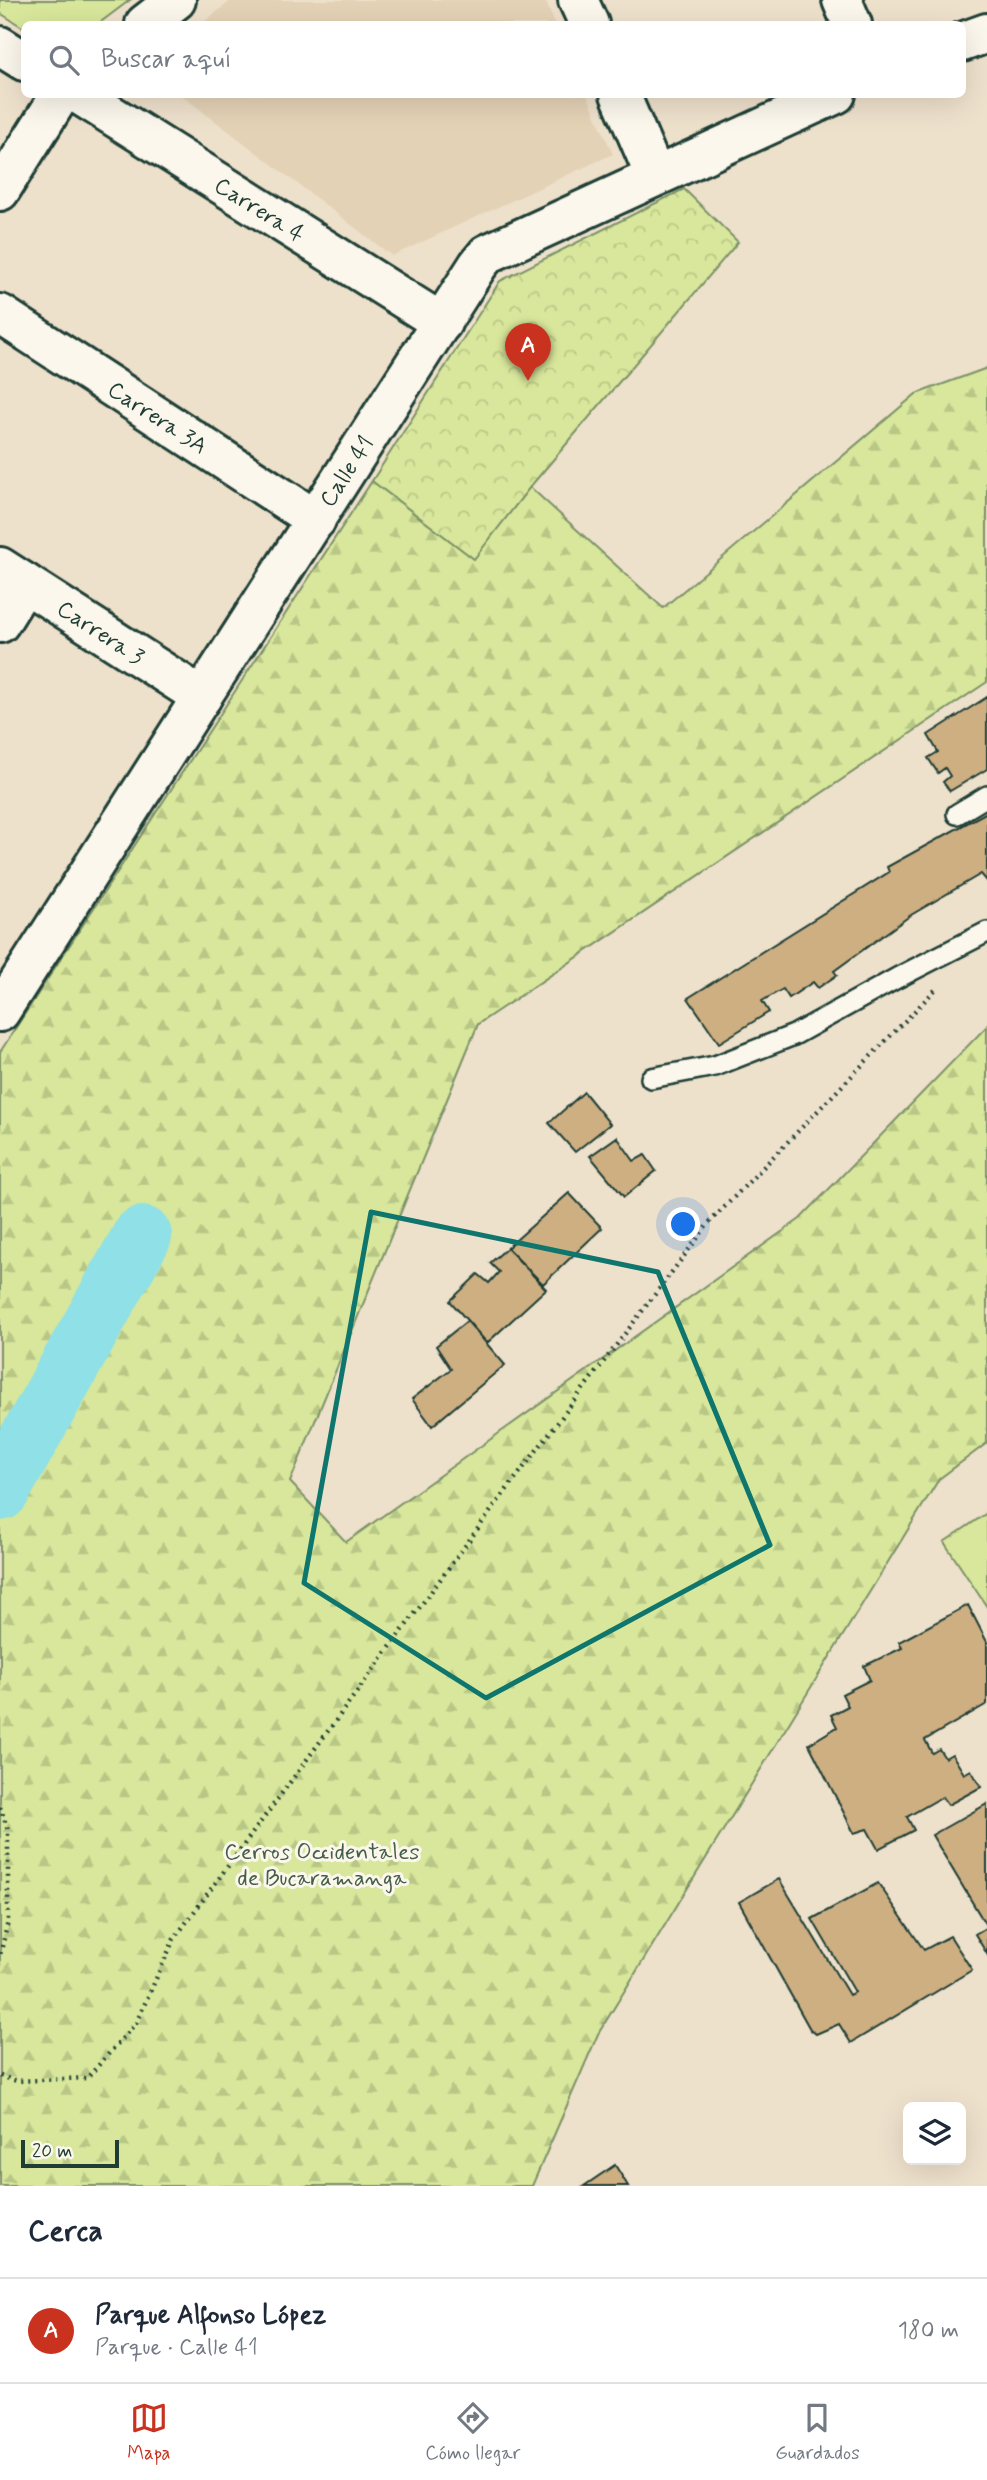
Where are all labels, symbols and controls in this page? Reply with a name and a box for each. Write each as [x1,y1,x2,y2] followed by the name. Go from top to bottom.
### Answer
[21,21,966,98] search box
[45,41,83,79] icon: search
[101,43,232,77] text: Buscar aquí
[208,171,310,250] street label: Carrera 4
[505,323,551,381] pin: A
[101,375,213,462] street label: Carrera 3A
[314,431,382,513] street label: Calle 41
[51,594,149,673] street label: Carrera 3
[666,1207,700,1241] your location
[224,1838,420,1894] park label: Cerros Occidentales de Bucaramanga
[903,2102,966,2165] map controls
[903,2102,966,2165] button: layers
[21,2137,119,2169] scale bar
[32,2139,72,2164] text: 20 m
[28,2212,103,2251] text: Cerca
[95,2299,326,2333] text: Parque Alfonso López
[43,2316,59,2346] text: A
[898,2316,959,2346] text: 180 m
[95,2333,258,2363] text: Parque · Calle 41
[127,2399,171,2466] tab: Mapa
[425,2399,520,2466] tab: Cómo llegar
[775,2399,860,2466] tab: Guardados

